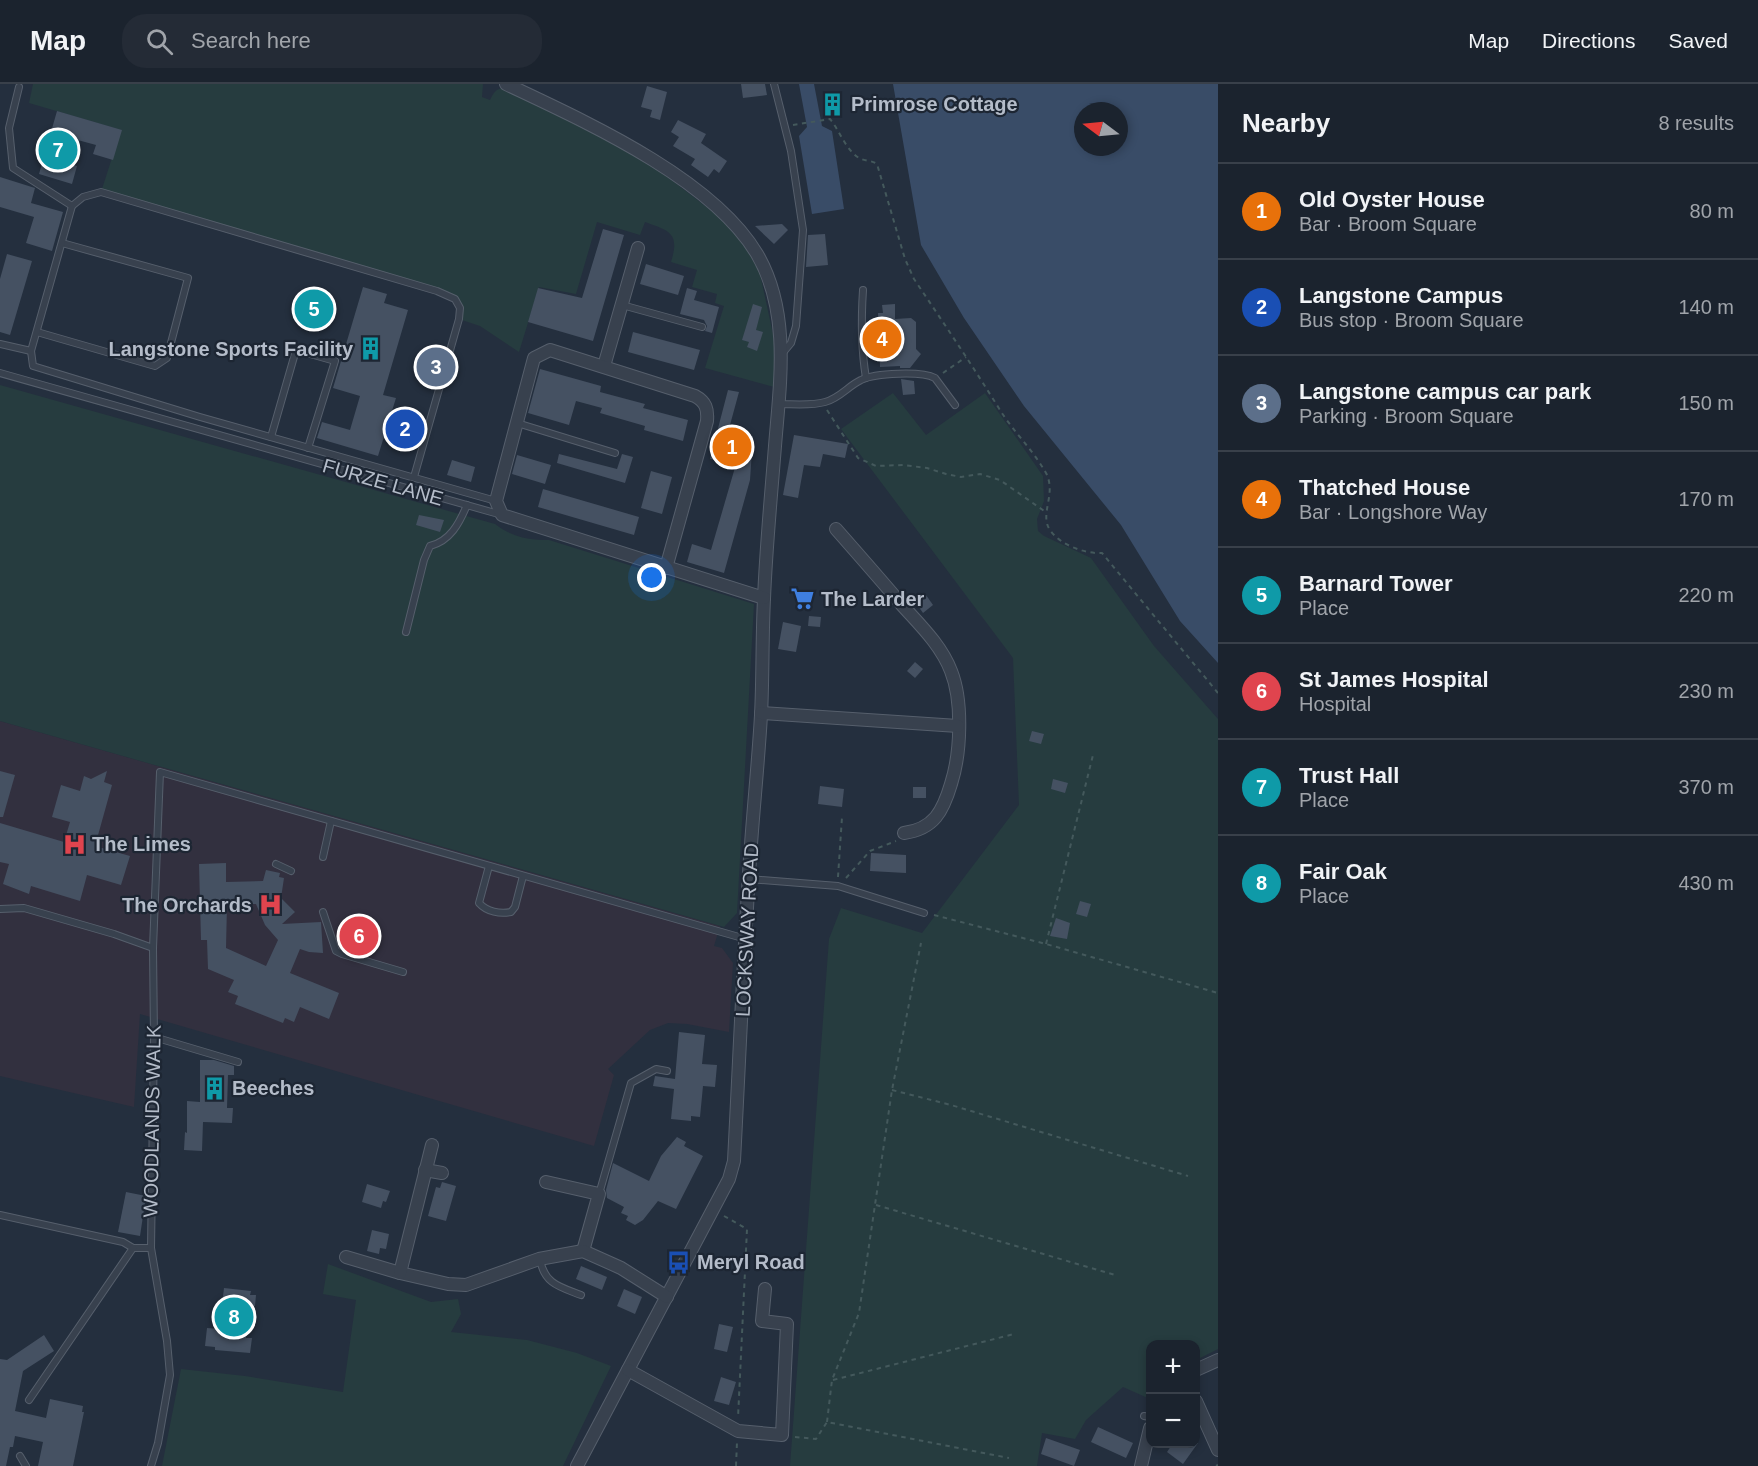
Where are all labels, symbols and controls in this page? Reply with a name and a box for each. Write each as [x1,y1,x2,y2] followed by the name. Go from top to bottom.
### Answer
[122,14,542,68] search box
[30,25,86,56] text: Map
[143,25,176,58] icon: search
[191,28,311,53] text: Search here
[1468,29,1509,52] text: Map
[1542,29,1635,52] text: Directions
[1668,29,1728,52] text: Saved
[820,91,846,117] building icon: Primrose Cottage
[851,93,1018,115] place label: Primrose Cottage
[1074,102,1128,156] north arrow
[1242,108,1330,138] text: Nearby
[1658,112,1734,134] text: 8 results
[38,128,78,172] pin: 7
[1299,187,1485,212] text: Old Oyster House
[1256,200,1267,222] text: 1
[1690,200,1734,222] text: 80 m
[1299,213,1477,235] text: Bar · Broom Square
[1299,283,1503,308] text: Langstone Campus
[294,286,334,332] pin: 5
[1256,296,1267,318] text: 2
[1678,296,1734,318] text: 140 m
[1299,309,1524,331] text: Bus stop · Broom Square
[862,316,902,362] pin: 4
[358,336,384,362] building icon: Langstone Sports Facility
[109,338,354,360] place label: Langstone Sports Facility
[416,344,456,390] pin: 3
[1299,379,1591,404] text: Langstone campus car park
[1256,392,1267,414] text: 3
[1678,392,1734,414] text: 150 m
[1299,405,1514,427] text: Parking · Broom Square
[386,406,424,452] pin: 2
[712,424,752,470] pin: 1
[320,454,446,510] street label: FURZE LANE
[1299,475,1470,500] text: Thatched House
[1256,488,1267,510] text: 4
[1678,488,1734,510] text: 170 m
[1299,501,1487,523] text: Bar · Longshore Way
[637,563,666,592] your location
[1299,571,1453,596] text: Barnard Tower
[1256,584,1267,606] text: 5
[1678,584,1734,606] text: 220 m
[790,586,816,612] supermarket icon: The Larder
[821,588,925,610] place label: The Larder
[1299,597,1349,619] text: Place
[1299,667,1489,692] text: St James Hospital
[1256,680,1267,702] text: 6
[1678,680,1734,702] text: 230 m
[1299,693,1371,715] text: Hospital
[1299,763,1399,788] text: Trust Hall
[1256,776,1267,798] text: 7
[1678,776,1734,798] text: 370 m
[1299,789,1349,811] text: Place
[61,831,87,857] hospital icon: The Limes
[92,833,191,855] place label: The Limes
[731,842,763,1018] street label: LOCKSWAY ROAD
[1299,859,1387,884] text: Fair Oak
[1256,872,1267,894] text: 8
[1678,872,1734,894] text: 430 m
[1299,885,1349,907] text: Place
[257,892,283,918] hospital icon: The Orchards
[122,894,252,916] place label: The Orchards
[340,914,378,958] pin: 6
[139,1024,165,1217] street label: WOODLANDS WALK
[201,1075,227,1101] building icon: Beeches
[232,1077,314,1099] place label: Beeches
[666,1249,692,1275] bus stop icon: Meryl Road
[697,1251,805,1273] place label: Meryl Road
[214,1294,254,1340] pin: 8
[1146,1340,1200,1448] map controls
[1146,1340,1200,1394] button: +
[1146,1394,1200,1448] button: −

